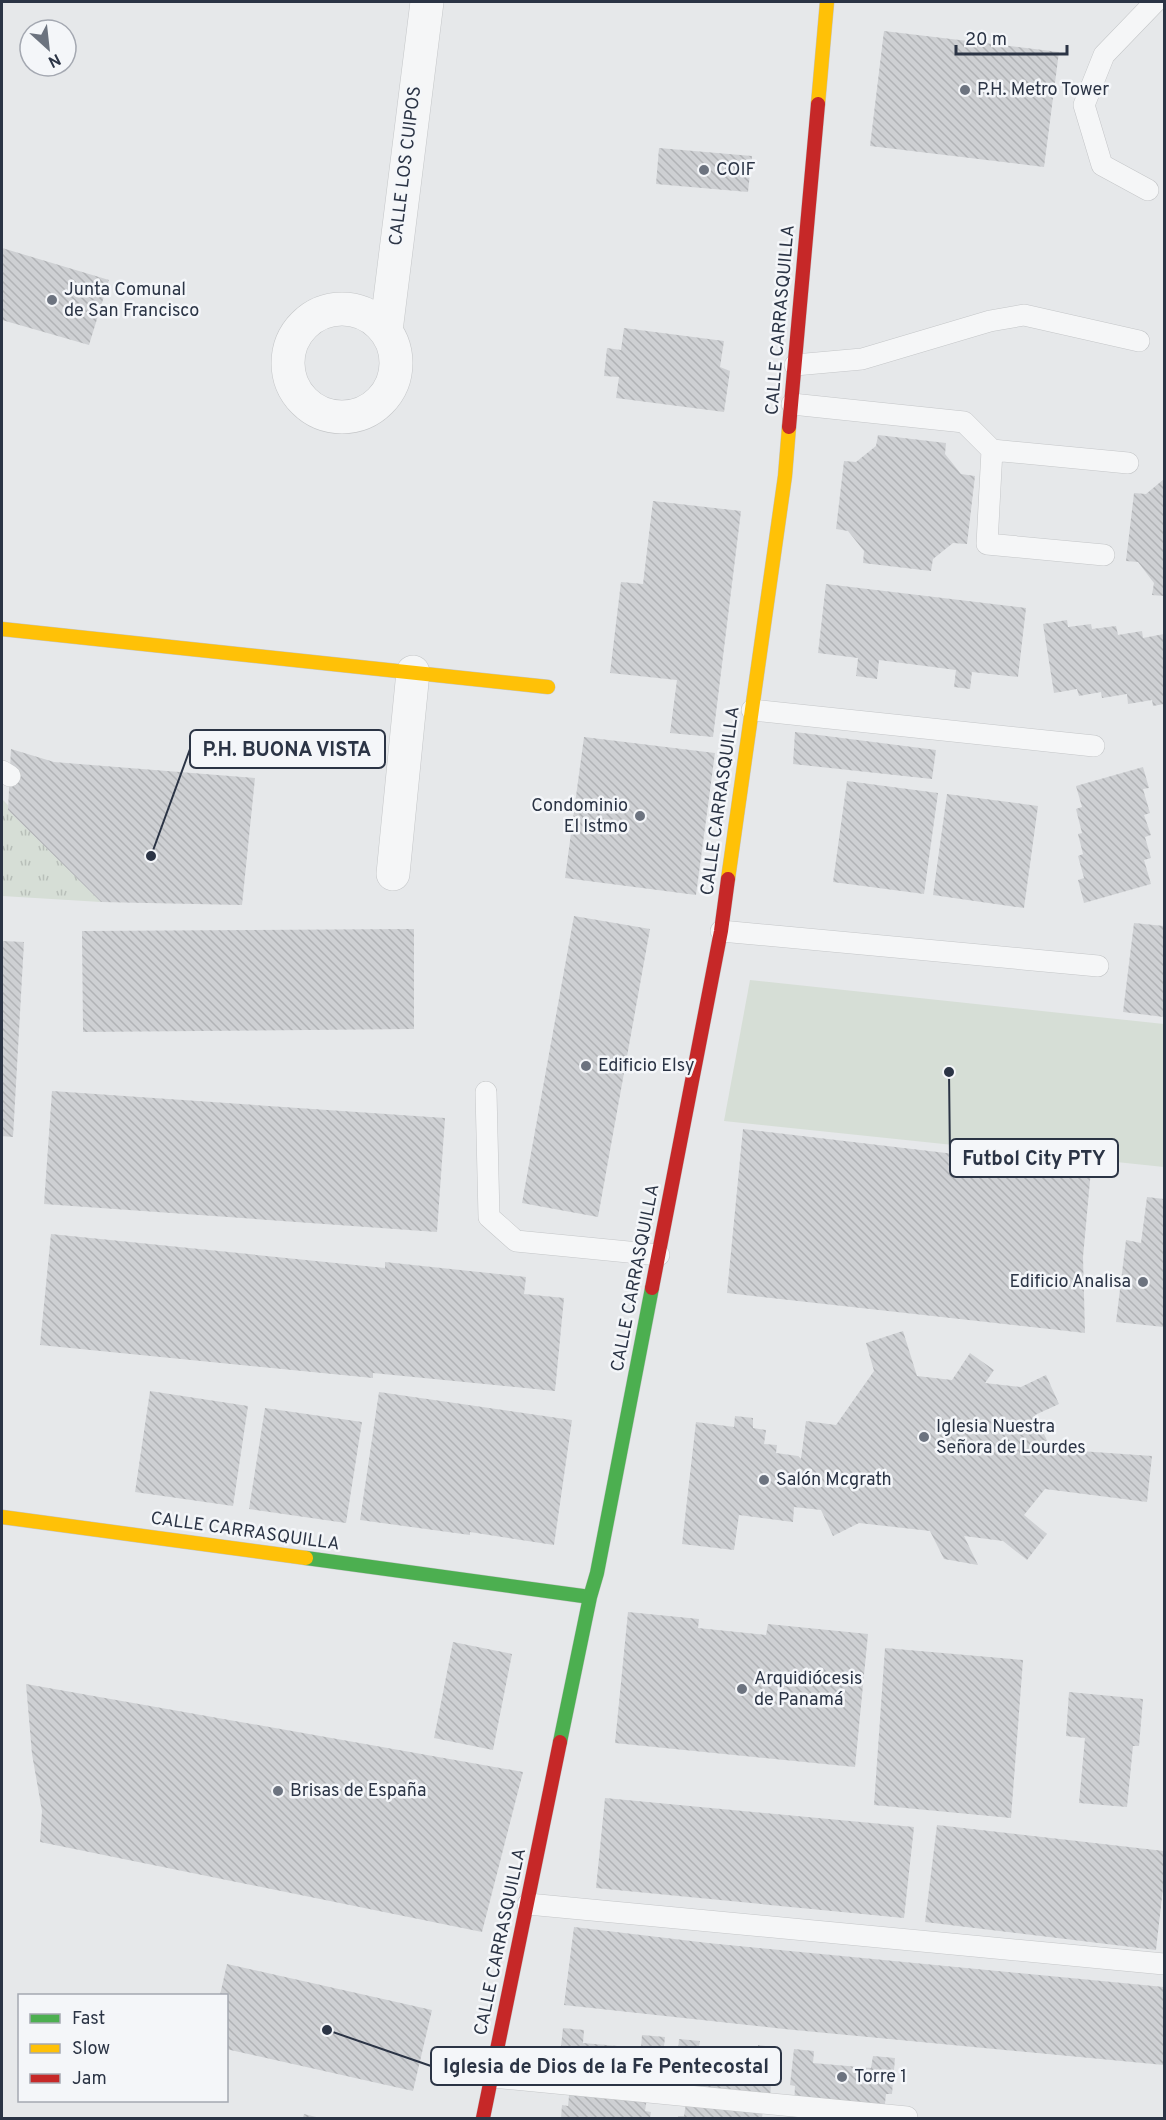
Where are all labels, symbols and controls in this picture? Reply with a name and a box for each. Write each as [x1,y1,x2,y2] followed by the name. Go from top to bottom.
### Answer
[18,18,78,78] north arrow
[956,18,1067,56] scale bar
[965,29,1007,52] text: 20 m
[44,48,64,71] text: N
[977,79,1109,102] place label: P.H. Metro Tower
[958,83,972,97] marker: P.H. Metro Tower
[385,85,427,247] street label: CALLE LOS CUIPOS
[716,159,756,182] place label: COIF
[697,163,711,177] marker: COIF
[761,224,801,416] street label: CALLE CARRASQUILLA
[64,279,199,323] place label: Junta Comunal de San Francisco
[45,293,59,307] marker: Junta Comunal de San Francisco
[696,705,746,897] street label: CALLE CARRASQUILLA
[190,730,385,768] callout: P.H. BUONA VISTA
[203,738,371,764] text: P.H. BUONA VISTA
[531,795,628,839] place label: Condominio El Istmo
[633,809,647,823] marker: Condominio El Istmo
[598,1055,694,1078] place label: Edificio Elsy
[579,1059,593,1073] marker: Edificio Elsy
[950,1139,1118,1177] callout: Futbol City PTY
[962,1147,1106,1173] text: Futbol City PTY
[607,1182,665,1374] street label: CALLE CARRASQUILLA
[1010,1271,1131,1294] place label: Edificio Analisa
[1136,1275,1150,1289] marker: Edificio Analisa
[936,1416,1086,1460] place label: Iglesia Nuestra Señora de Lourdes
[917,1430,931,1444] marker: Iglesia Nuestra Señora de Lourdes
[776,1469,892,1492] place label: Salón Mcgrath
[757,1473,771,1487] marker: Salón Mcgrath
[149,1507,341,1557] street label: CALLE CARRASQUILLA
[754,1668,862,1712] place label: Arquidiócesis de Panamá
[735,1682,749,1696] marker: Arquidiócesis de Panamá
[290,1780,426,1803] place label: Brisas de España
[271,1784,285,1798] marker: Brisas de España
[470,1846,532,2038] street label: CALLE CARRASQUILLA
[18,1994,228,2102] legend
[72,2008,105,2031] text: Fast
[72,2038,110,2061] text: Slow
[431,2047,781,2085] callout: Iglesia de Dios de la Fe Pentecostal
[443,2055,769,2081] text: Iglesia de Dios de la Fe Pentecostal
[854,2066,907,2089] place label: Torre 1
[72,2068,107,2091] text: Jam
[835,2070,849,2084] marker: Torre 1

